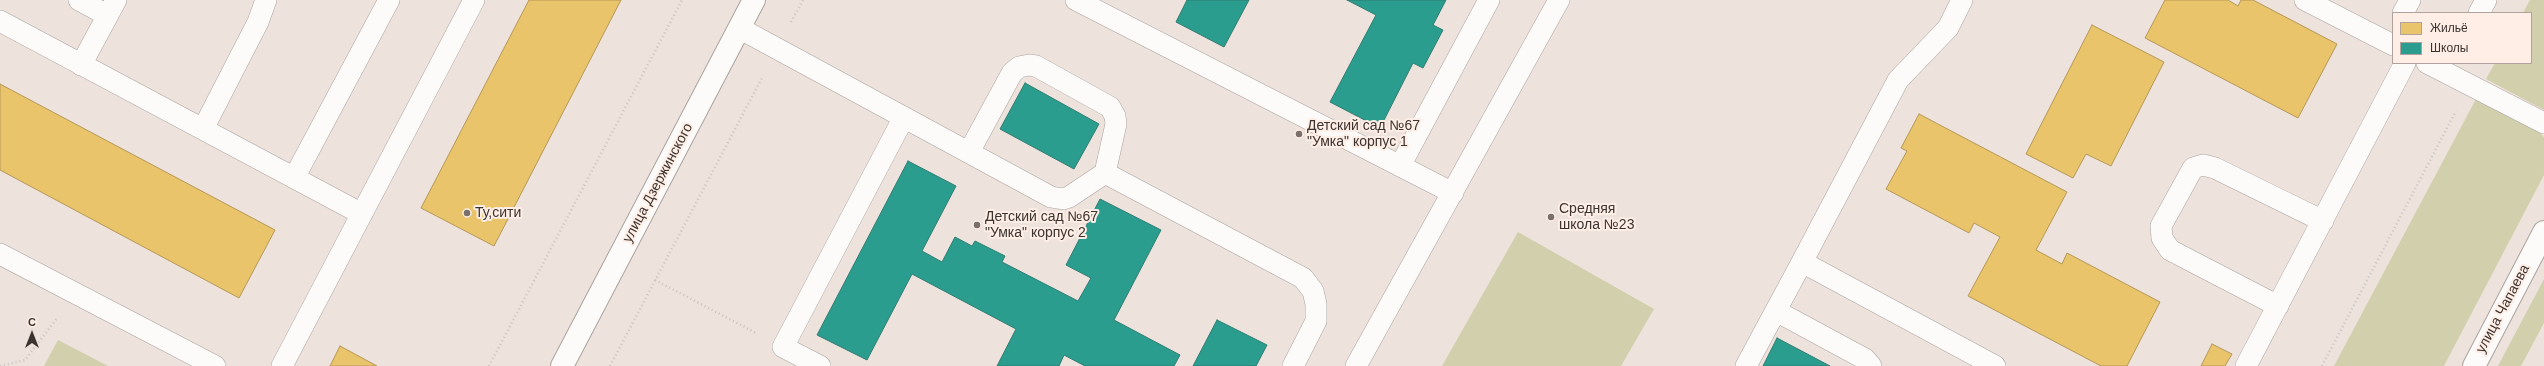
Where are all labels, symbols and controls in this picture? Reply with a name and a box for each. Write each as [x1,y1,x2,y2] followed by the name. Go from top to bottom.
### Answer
[2392,12,2532,64] legend
[2430,21,2468,35] text: Жильё
[2430,41,2468,55] text: Школы
[1307,118,1420,150] place label: Детский сад №67 "Умка" корпус 1
[619,120,697,246] street label: улица Дзержинского
[1294,129,1304,139] marker: Детский сад №67 "Умка" корпус 1
[1559,201,1634,234] place label: Средняя школа №23
[475,205,521,221] place label: Ту,сити
[462,208,472,218] marker: Ту,сити
[985,209,1098,242] place label: Детский сад №67 "Умка" корпус 2
[1546,212,1556,222] marker: Средняя школа №23
[972,220,982,230] marker: Детский сад №67 "Умка" корпус 2
[2473,262,2533,356] street label: улица Чапаева
[12,314,52,354] north arrow
[28,316,36,328] text: С

